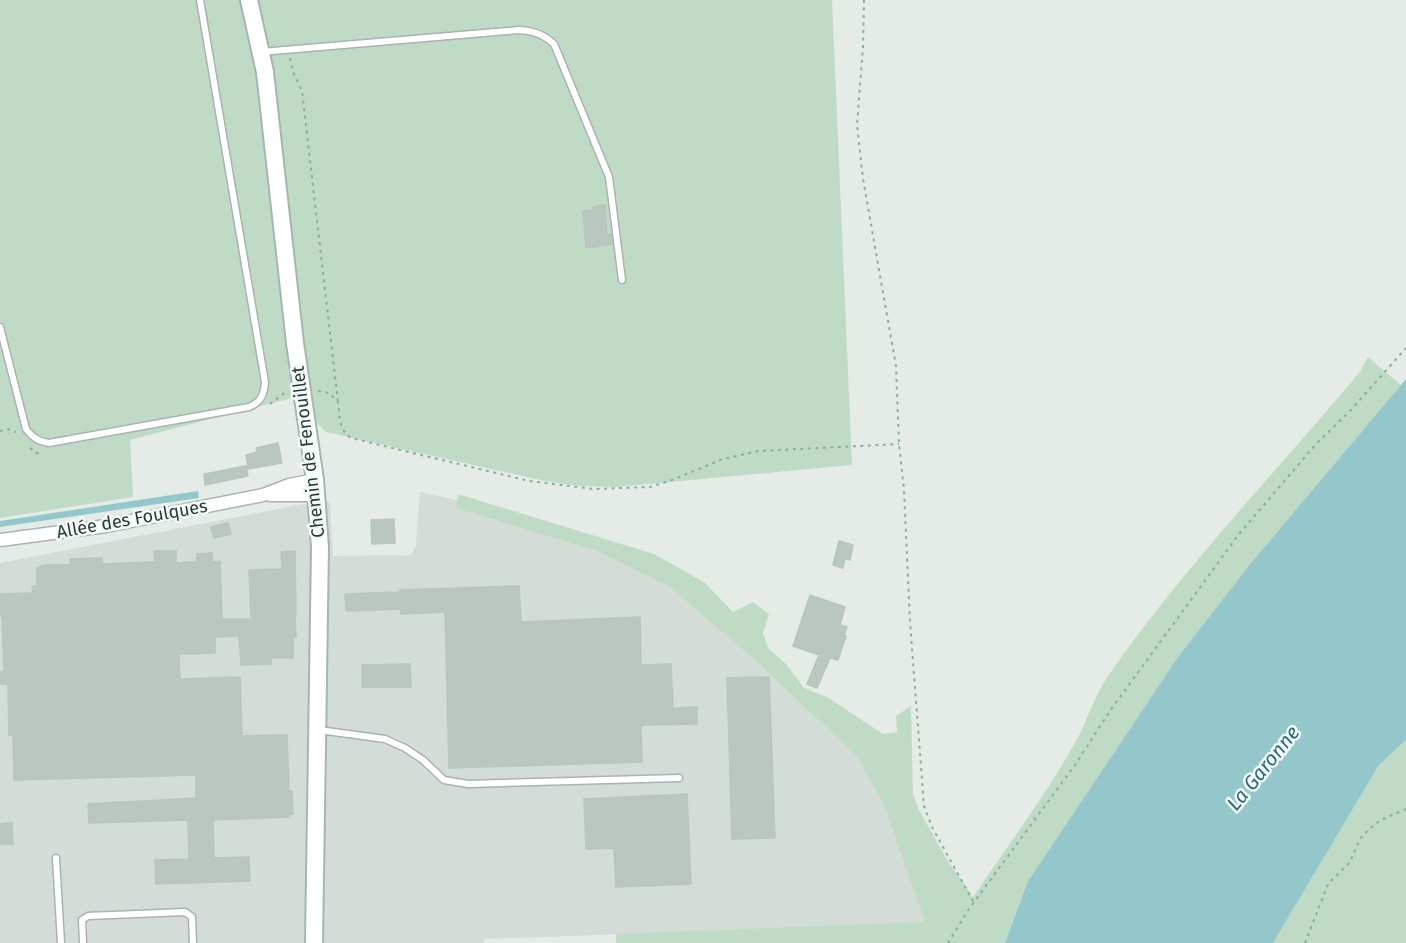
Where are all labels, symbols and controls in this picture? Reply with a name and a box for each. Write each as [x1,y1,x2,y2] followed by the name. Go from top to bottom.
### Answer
[286,364,329,539] street label: Chemin de Fenouillet
[55,495,209,543] street label: Allée des Foulques
[1222,721,1304,815] water label: La Garonne

